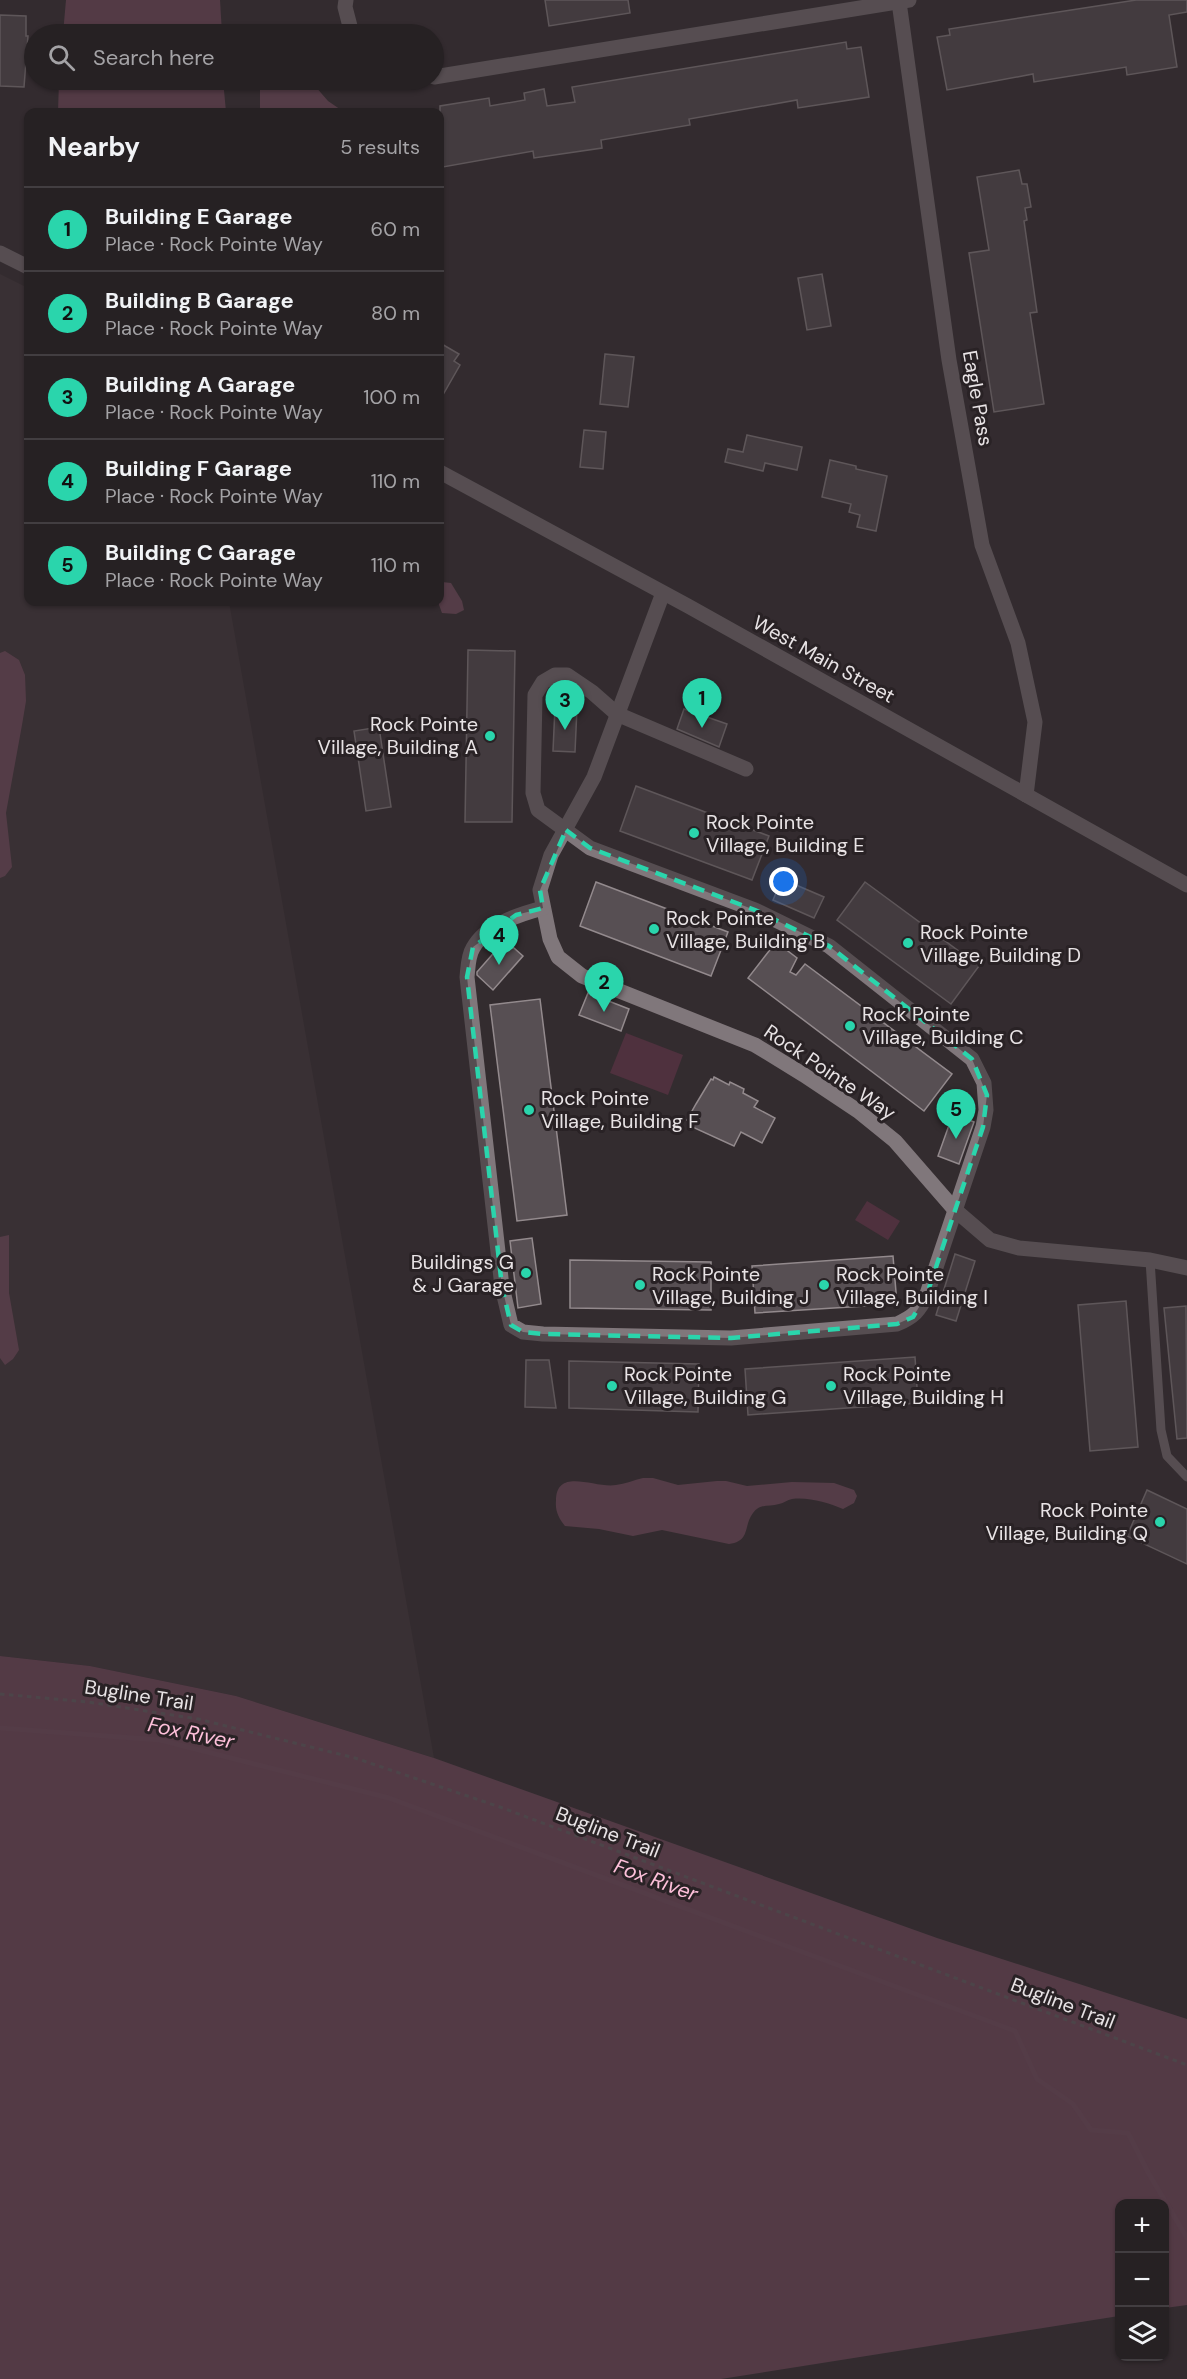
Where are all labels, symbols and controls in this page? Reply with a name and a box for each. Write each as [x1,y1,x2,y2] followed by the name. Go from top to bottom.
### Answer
[24,24,444,90] search box
[45,41,78,74] icon: search
[93,43,214,72] text: Search here
[48,130,140,164] text: Nearby
[340,134,420,160] text: 5 results
[105,202,293,231] text: Building E Garage
[64,216,71,242] text: 1
[371,216,420,242] text: 60 m
[105,231,323,257] text: Place · Rock Pointe Way
[105,286,294,315] text: Building B Garage
[62,300,73,326] text: 2
[371,300,420,326] text: 80 m
[105,315,323,341] text: Place · Rock Pointe Way
[957,348,999,448] street label: Eagle Pass
[105,370,295,399] text: Building A Garage
[61,384,74,410] text: 3
[363,384,420,410] text: 100 m
[105,399,323,425] text: Place · Rock Pointe Way
[105,454,292,483] text: Building F Garage
[61,468,74,494] text: 4
[371,468,420,494] text: 110 m
[105,483,323,509] text: Place · Rock Pointe Way
[105,538,296,567] text: Building C Garage
[61,552,74,578] text: 5
[371,552,420,578] text: 110 m
[105,567,323,593] text: Place · Rock Pointe Way
[748,609,900,709] street label: West Main Street
[682,678,722,728] pin: 1
[546,680,584,730] pin: 3
[318,711,478,760] place label: Rock Pointe Village, Building A
[483,729,497,743] marker: Rock Pointe Village, Building A
[706,809,864,858] place label: Rock Pointe Village, Building E
[687,826,701,840] marker: Rock Pointe Village, Building E
[769,867,798,896] your location
[666,905,825,954] place label: Rock Pointe Village, Building B
[480,916,518,965] pin: 4
[920,919,1081,968] place label: Rock Pointe Village, Building D
[647,922,661,936] marker: Rock Pointe Village, Building B
[901,936,915,950] marker: Rock Pointe Village, Building D
[584,962,624,1012] pin: 2
[862,1001,1023,1050] place label: Rock Pointe Village, Building C
[759,1018,901,1126] street label: Rock Pointe Way
[843,1019,857,1033] marker: Rock Pointe Village, Building C
[541,1085,699,1134] place label: Rock Pointe Village, Building F
[936,1090,976,1139] pin: 5
[522,1103,536,1117] marker: Rock Pointe Village, Building F
[411,1249,514,1298] place label: Buildings G & J Garage
[652,1261,809,1310] place label: Rock Pointe Village, Building J
[836,1261,988,1310] place label: Rock Pointe Village, Building I
[519,1266,533,1280] marker: Buildings G & J Garage
[633,1278,647,1292] marker: Rock Pointe Village, Building J
[817,1278,831,1292] marker: Rock Pointe Village, Building I
[624,1361,786,1410] place label: Rock Pointe Village, Building G
[843,1361,1004,1410] place label: Rock Pointe Village, Building H
[605,1379,619,1393] marker: Rock Pointe Village, Building G
[824,1379,838,1393] marker: Rock Pointe Village, Building H
[985,1497,1148,1546] place label: Rock Pointe Village, Building Q
[1153,1515,1167,1529] marker: Rock Pointe Village, Building Q
[83,1674,195,1716] street label: Bugline Trail
[145,1710,238,1756] water label: Fox River
[552,1800,664,1864] street label: Bugline Trail
[610,1852,703,1909] water label: Fox River
[1007,1971,1119,2035] street label: Bugline Trail
[1115,2199,1169,2361] map controls
[1115,2199,1169,2253] button: +
[1115,2253,1169,2307] button: −
[1115,2307,1169,2361] button: layers

